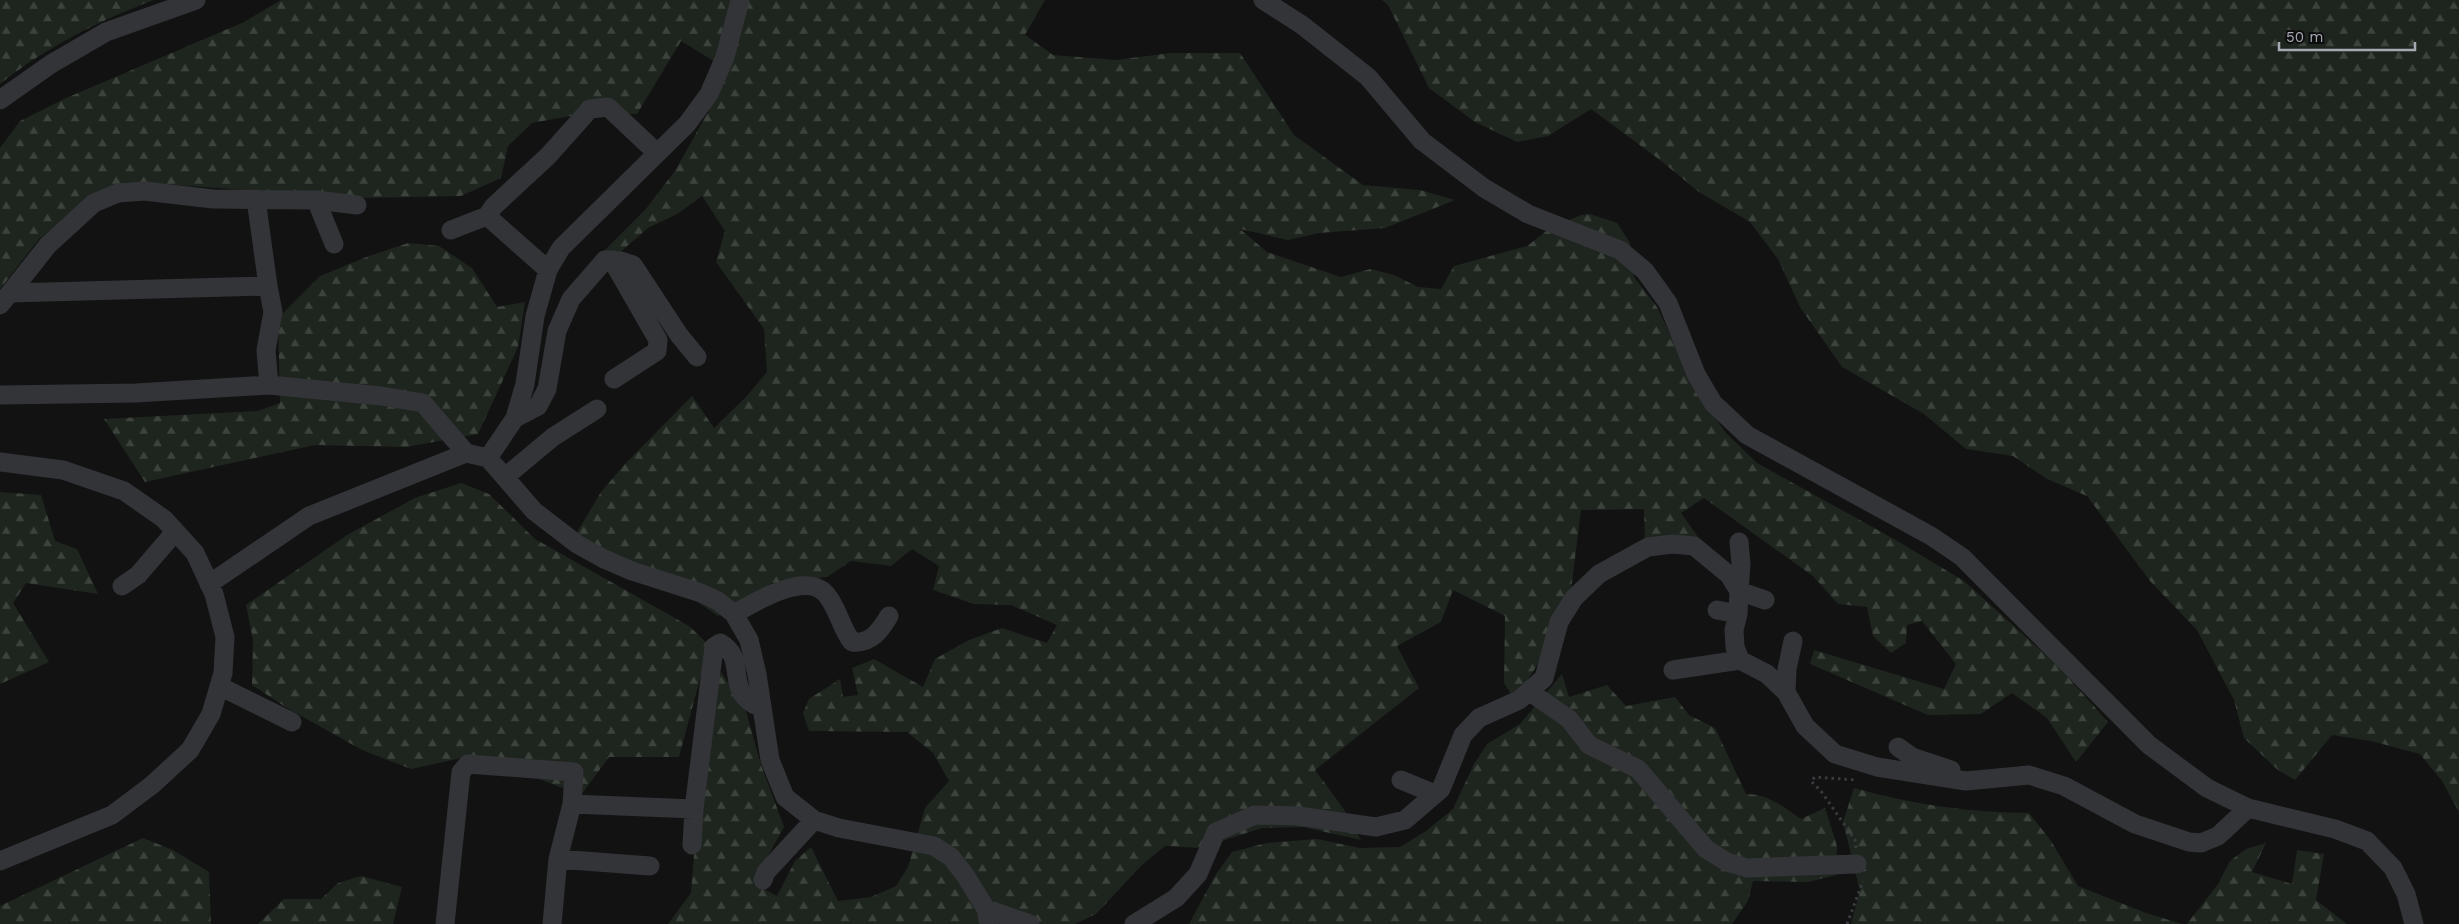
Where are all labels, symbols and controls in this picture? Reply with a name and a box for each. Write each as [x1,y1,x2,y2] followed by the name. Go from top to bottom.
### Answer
[2279,20,2415,52] scale bar
[2286,28,2323,46] text: 50 m

